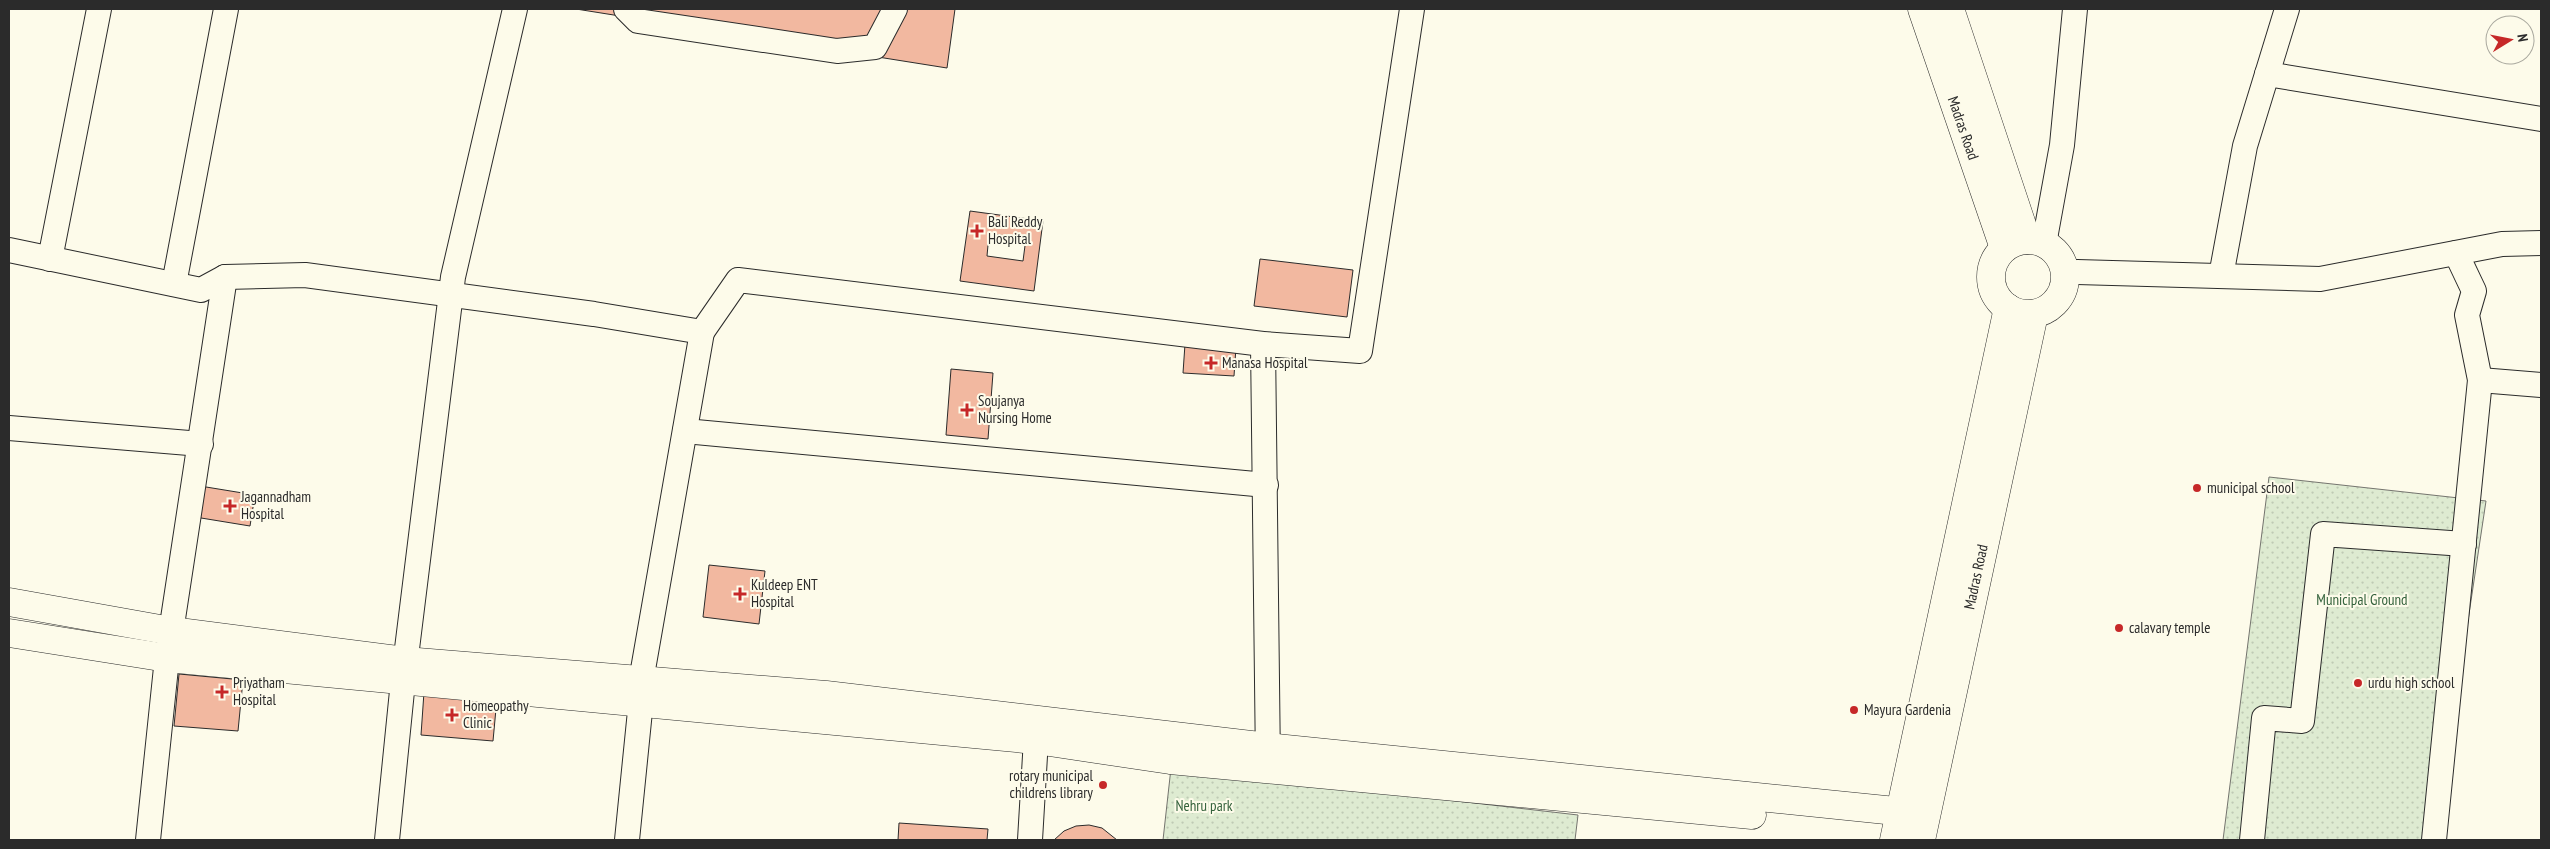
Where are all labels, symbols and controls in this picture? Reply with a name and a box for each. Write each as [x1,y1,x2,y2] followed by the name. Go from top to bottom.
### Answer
[2485,15,2535,65] north arrow
[2513,32,2532,43] text: N
[1944,94,1983,162] street label: Madras Road
[988,212,1043,248] place label: Bali Reddy Hospital
[970,224,984,238] marker: Bali Reddy Hospital
[1222,353,1308,372] place label: Manasa Hospital
[1204,356,1218,370] marker: Manasa Hospital
[978,391,1052,427] place label: Soujanya Nursing Home
[960,403,974,417] marker: Soujanya Nursing Home
[2207,478,2295,497] place label: municipal school
[2191,482,2203,494] marker: municipal school
[240,487,311,523] place label: Jagannadham Hospital
[223,499,237,513] marker: Jagannadham Hospital
[1959,543,1992,611] street label: Madras Road
[751,575,818,611] place label: Kuldeep ENT Hospital
[733,587,747,601] marker: Kuldeep ENT Hospital
[2316,590,2408,609] park label: Municipal Ground
[2129,618,2210,637] place label: calavary temple
[2113,622,2125,634] marker: calavary temple
[233,673,285,709] place label: Priyatham Hospital
[2368,673,2455,692] place label: urdu high school
[2352,677,2364,689] marker: urdu high school
[215,685,229,699] marker: Priyatham Hospital
[463,696,529,732] place label: Homeopathy Clinic
[1864,700,1951,719] place label: Mayura Gardenia
[1848,704,1860,716] marker: Mayura Gardenia
[445,708,459,722] marker: Homeopathy Clinic
[1009,766,1093,802] place label: rotary municipal childrens library
[1097,779,1109,791] marker: rotary municipal childrens library
[1175,796,1233,815] park label: Nehru park

